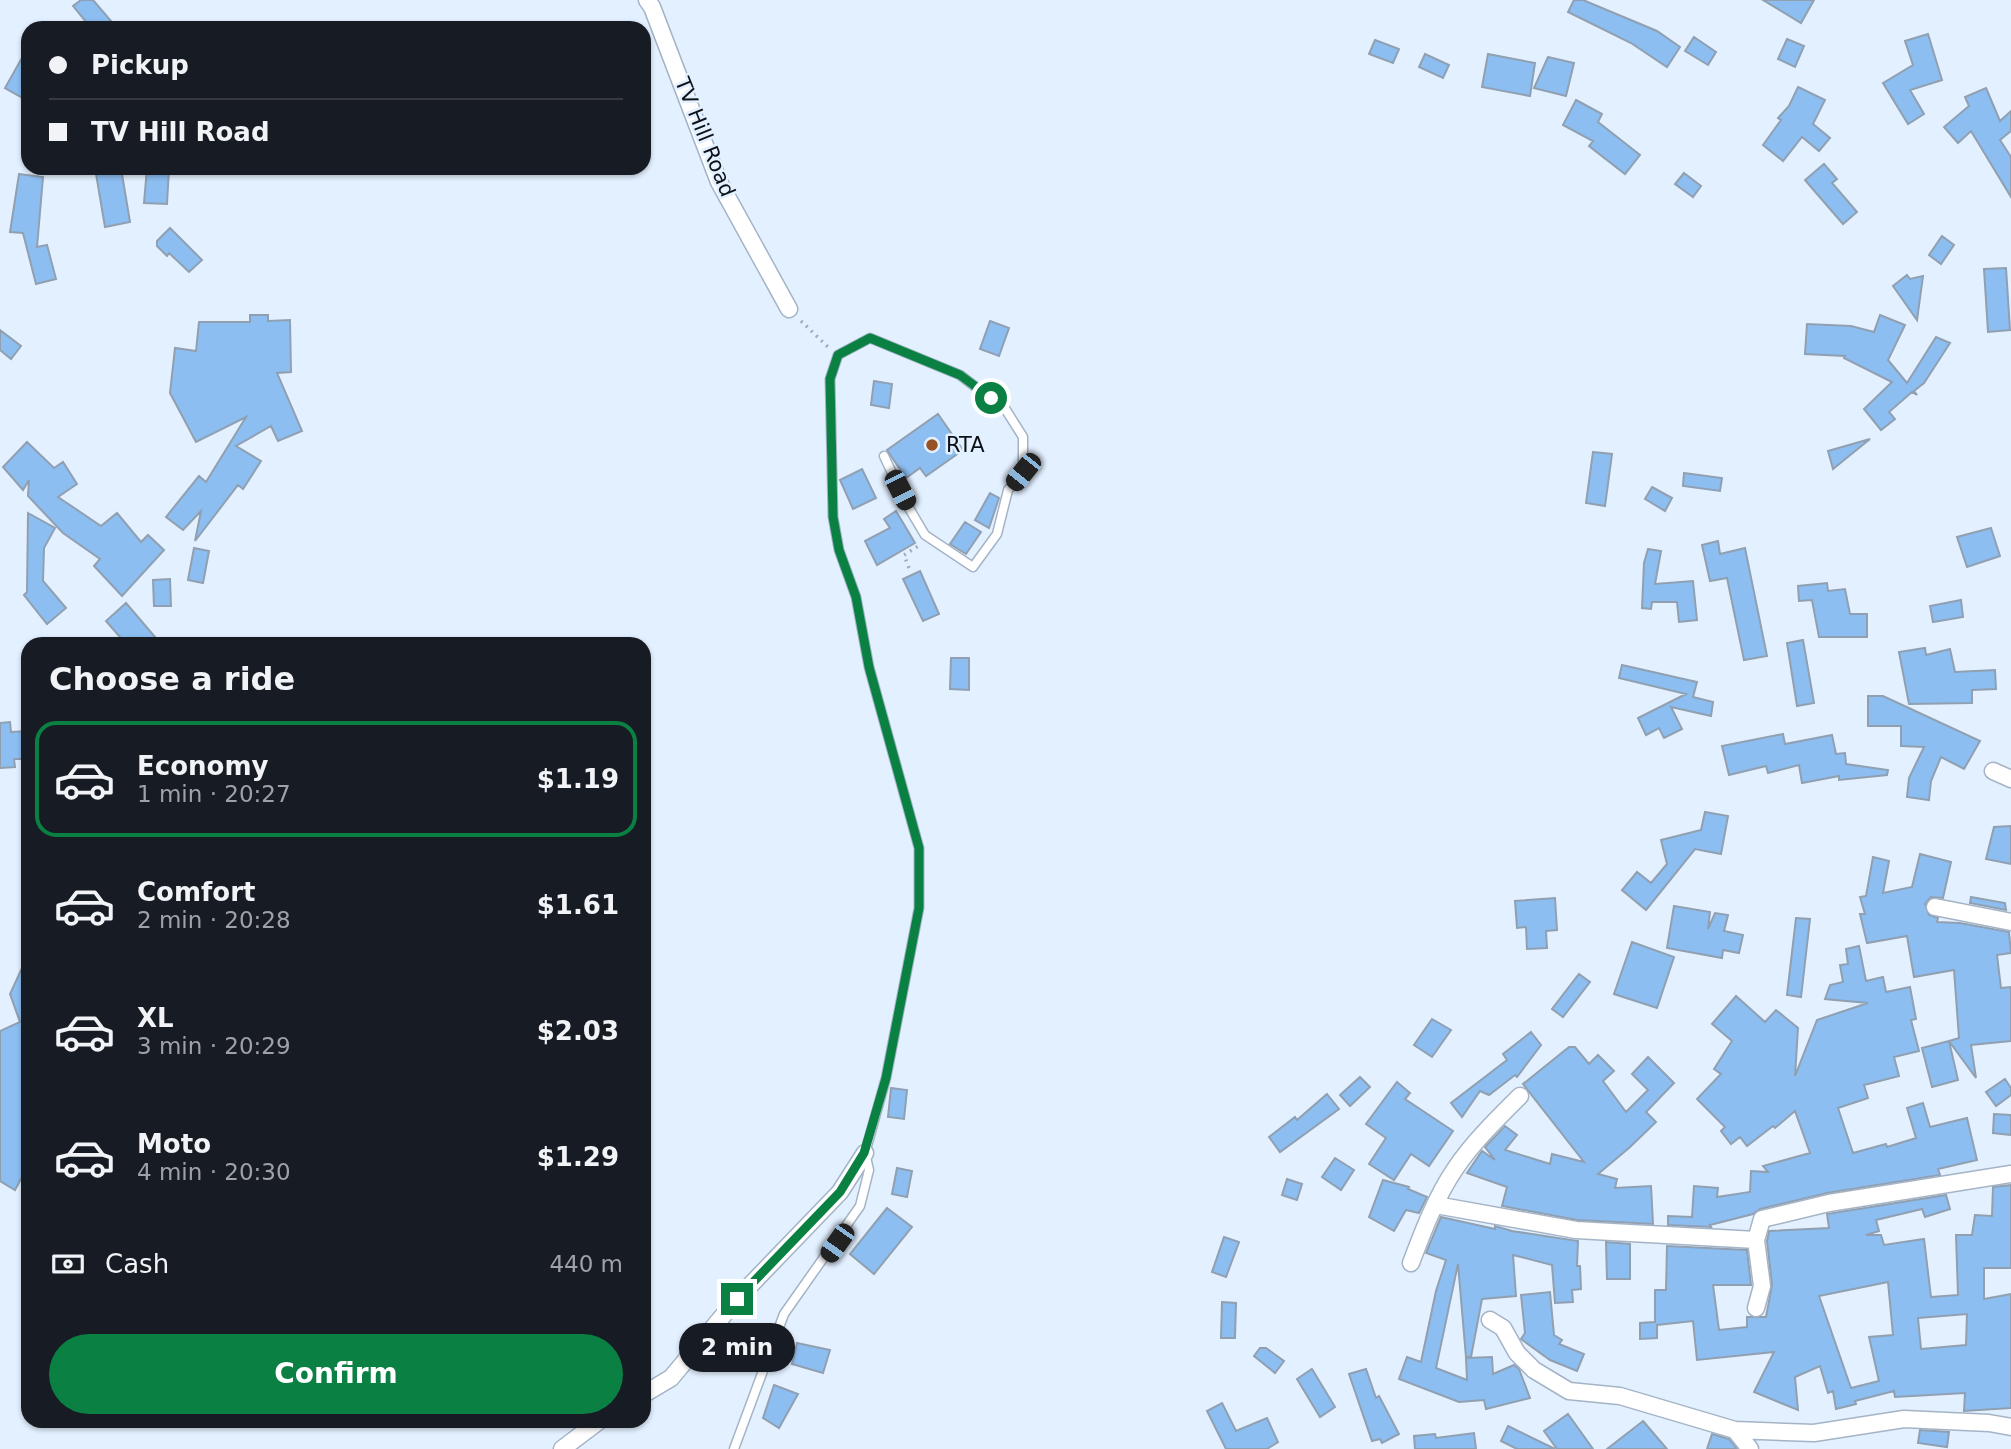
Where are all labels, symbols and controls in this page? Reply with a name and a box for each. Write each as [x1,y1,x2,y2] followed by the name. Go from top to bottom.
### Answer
[91,50,189,80] text: Pickup
[670,73,740,200] street label: TV Hill Road
[91,117,270,147] text: TV Hill Road
[975,382,1007,414] route start
[946,433,985,457] place label: RTA
[924,437,940,453] marker: RTA
[1002,449,1045,495] car
[882,467,919,513] car
[49,660,295,698] text: Choose a ride
[53,748,116,811] icon: car
[137,751,268,781] text: Economy
[537,764,619,794] text: $1.19
[137,781,291,807] text: 1 min · 20:27
[53,874,116,937] icon: car
[137,877,255,907] text: Comfort
[537,890,619,920] text: $1.61
[137,907,291,933] text: 2 min · 20:28
[53,1000,116,1063] icon: car
[137,1003,174,1033] text: XL
[537,1016,619,1046] text: $2.03
[137,1033,291,1059] text: 3 min · 20:29
[53,1126,116,1189] icon: car
[137,1129,211,1159] text: Moto
[537,1142,619,1172] text: $1.29
[137,1159,291,1185] text: 4 min · 20:30
[817,1220,858,1266] car
[49,1245,87,1283] icon: cash
[105,1249,169,1279] text: Cash
[549,1251,623,1277] text: 440 m
[721,1283,753,1315] route end
[679,1324,795,1372] callout: 2 min
[49,1334,623,1414] button: Confirm
[701,1334,773,1360] text: 2 min

